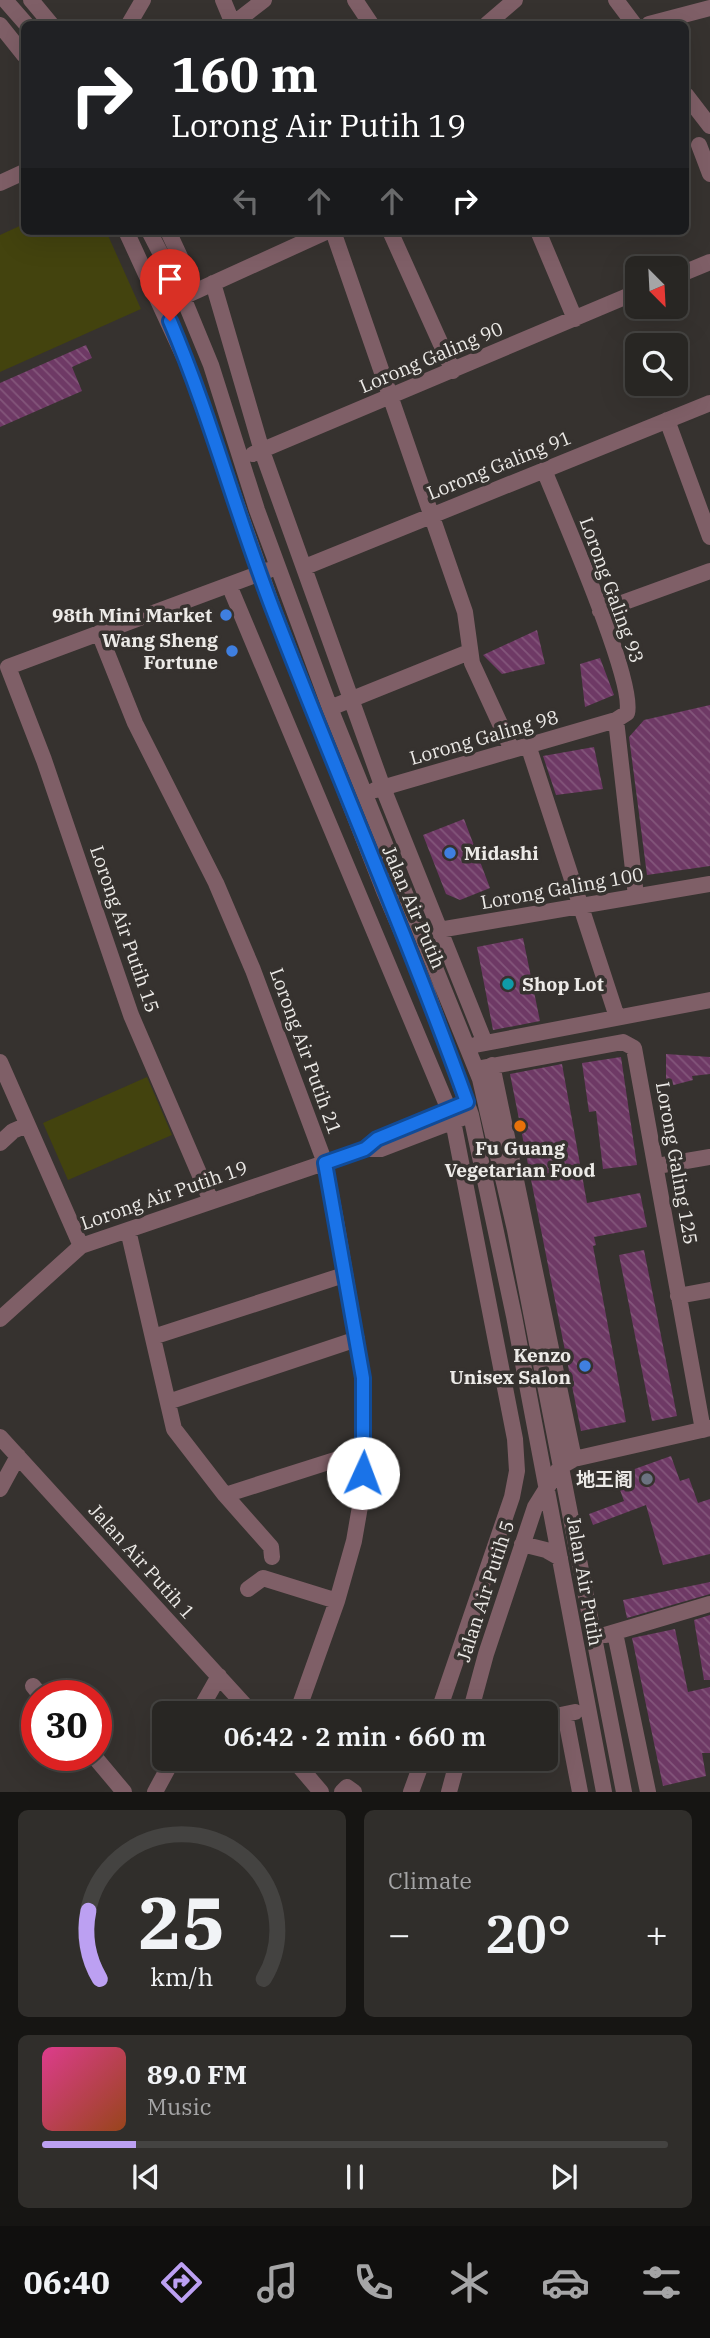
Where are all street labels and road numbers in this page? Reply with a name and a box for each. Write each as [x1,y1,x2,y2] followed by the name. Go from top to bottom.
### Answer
[356,316,506,398] street label: Lorong Galing 90
[423,425,575,505] street label: Lorong Galing 91
[574,514,650,666] street label: Lorong Galing 93
[407,704,561,770] street label: Lorong Galing 98
[85,842,165,1016] street label: Lorong Air Putih 15
[377,842,451,972] street label: Jalan Air Putih
[479,862,645,914] street label: Lorong Galing 100
[265,965,347,1137] street label: Lorong Air Putih 21
[651,1080,703,1246] street label: Lorong Galing 125
[77,1155,251,1235] street label: Lorong Air Putih 19
[84,1498,200,1624] street label: Jalan Air Putih 1
[562,1514,608,1648] street label: Jalan Air Putih
[451,1517,519,1665] street label: Jalan Air Putih 5

